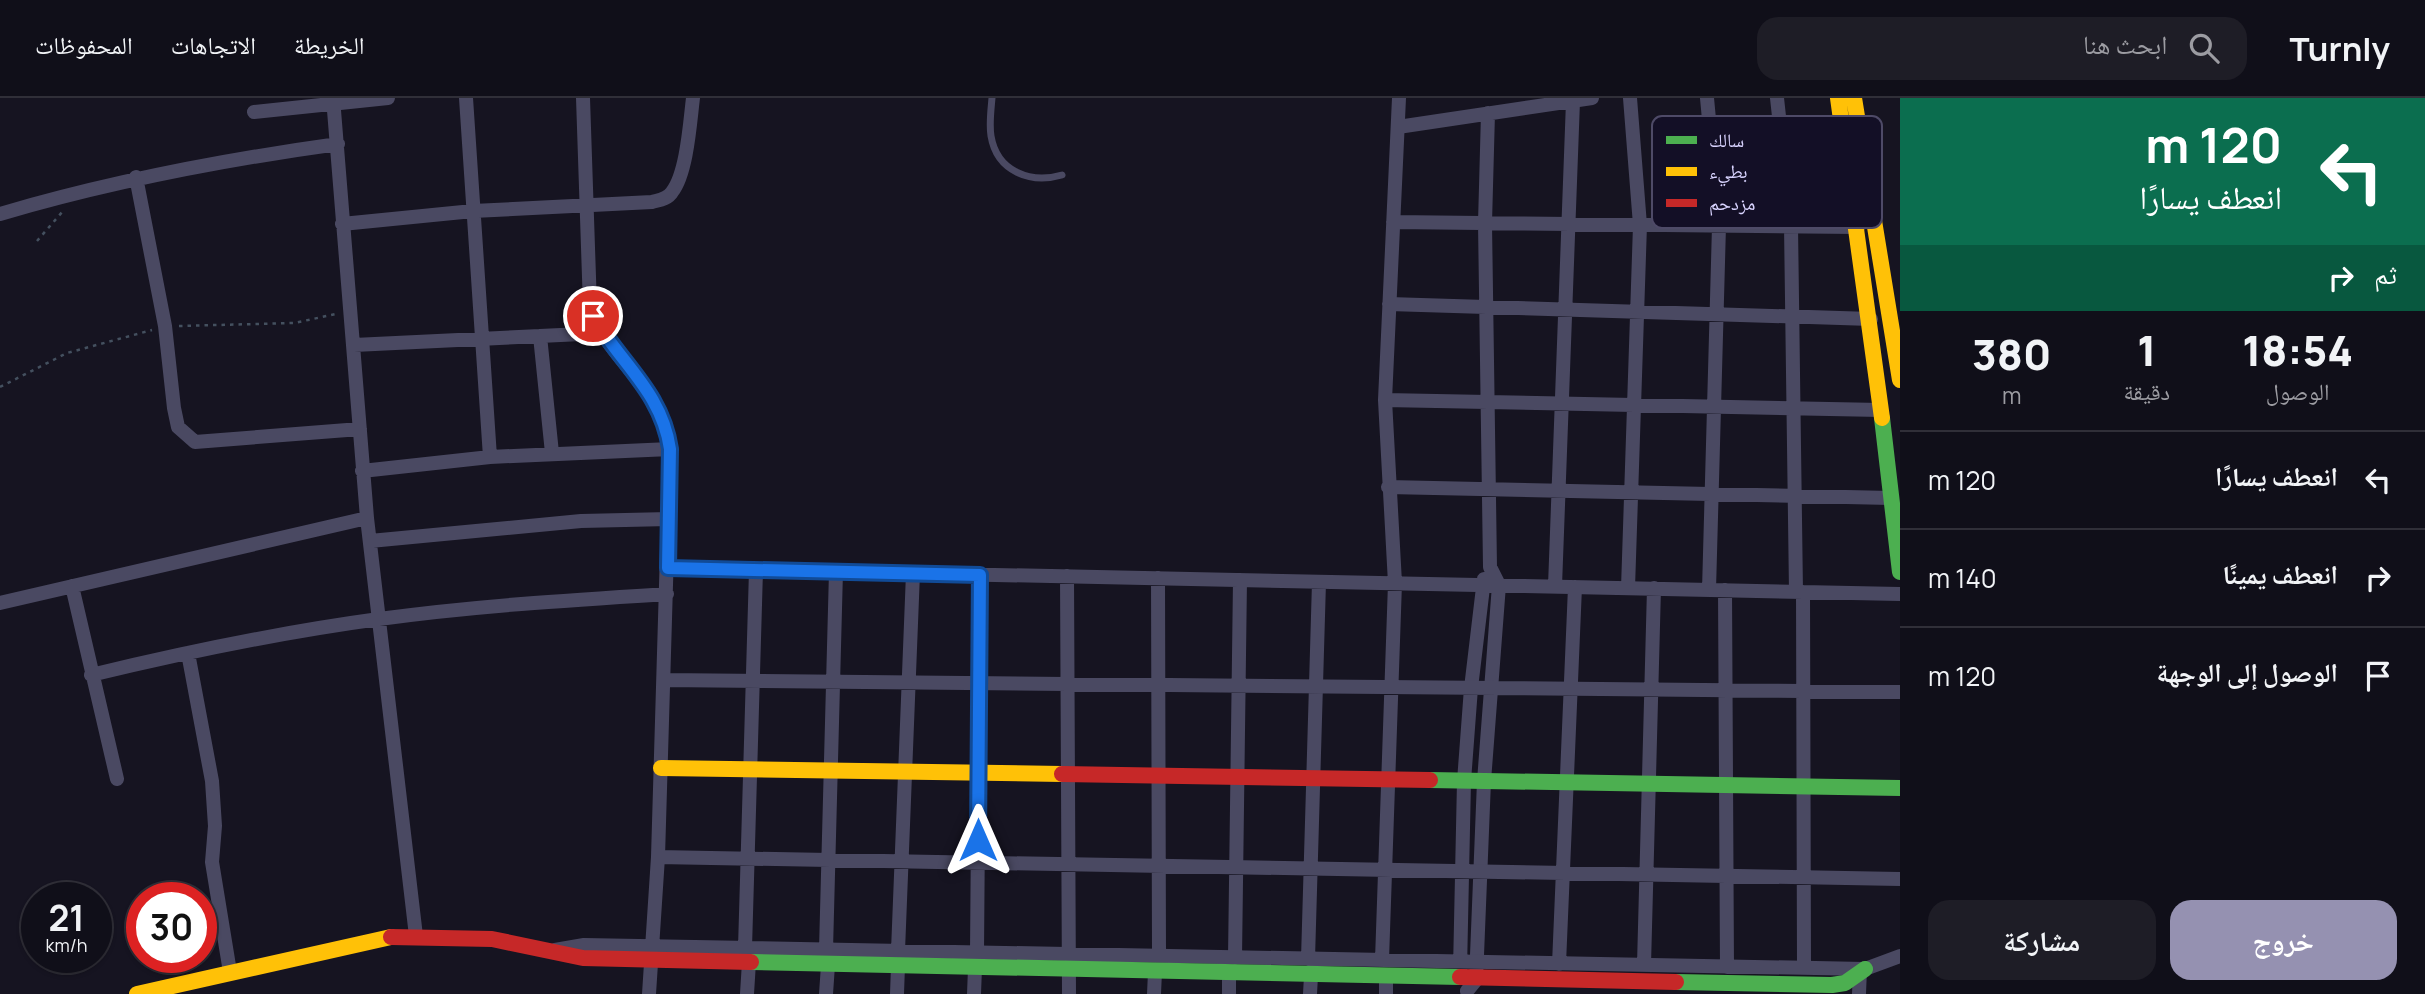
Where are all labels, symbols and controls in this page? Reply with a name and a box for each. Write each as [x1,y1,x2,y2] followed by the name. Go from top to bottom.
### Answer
[1757,17,2247,80] search box
[2083,26,2167,62] text: ابحث هنا
[2289,26,2390,71] text: Turnly
[35,28,133,61] text: المحفوظات
[171,28,256,61] text: الاتجاهات
[294,28,365,61] text: الخريطة
[2185,29,2223,67] icon: search
[2145,111,2282,178] text: 120 m
[1652,116,1882,228] legend
[2306,126,2397,217] icon: left
[1709,127,1744,153] text: سالك
[1709,158,1748,187] text: بطيء
[2139,175,2282,219] text: انعطف يسارًا
[1709,190,1755,216] text: مزدحم
[2374,256,2397,292] text: ثم
[2322,259,2360,297] icon: right
[563,286,623,346] pin
[574,297,612,335] icon: arrive
[2137,321,2156,379] text: 1
[2242,321,2353,379] text: 18:54
[1972,325,2051,383] text: 380
[2123,375,2170,407] text: دقيقة
[2266,375,2329,407] text: الوصول
[2002,379,2021,411] text: m
[2215,458,2338,494] text: انعطف يسارًا
[2359,461,2397,499] icon: left
[1928,462,1996,498] text: 120 m
[2223,556,2338,592] text: انعطف يمينًا
[2359,559,2397,597] icon: right
[1928,560,1997,596] text: 140 m
[2157,654,2338,690] text: الوصول إلى الوجهة
[2359,657,2397,695] icon: arrive
[1928,658,1996,694] text: 120 m
[941,803,1015,877] position arrow
[126,882,217,973] speed limit sign: 30
[48,894,85,942] text: 21
[1928,900,2156,980] button: مشاركة
[2170,900,2397,980] button: خروج
[46,933,87,957] text: km/h

